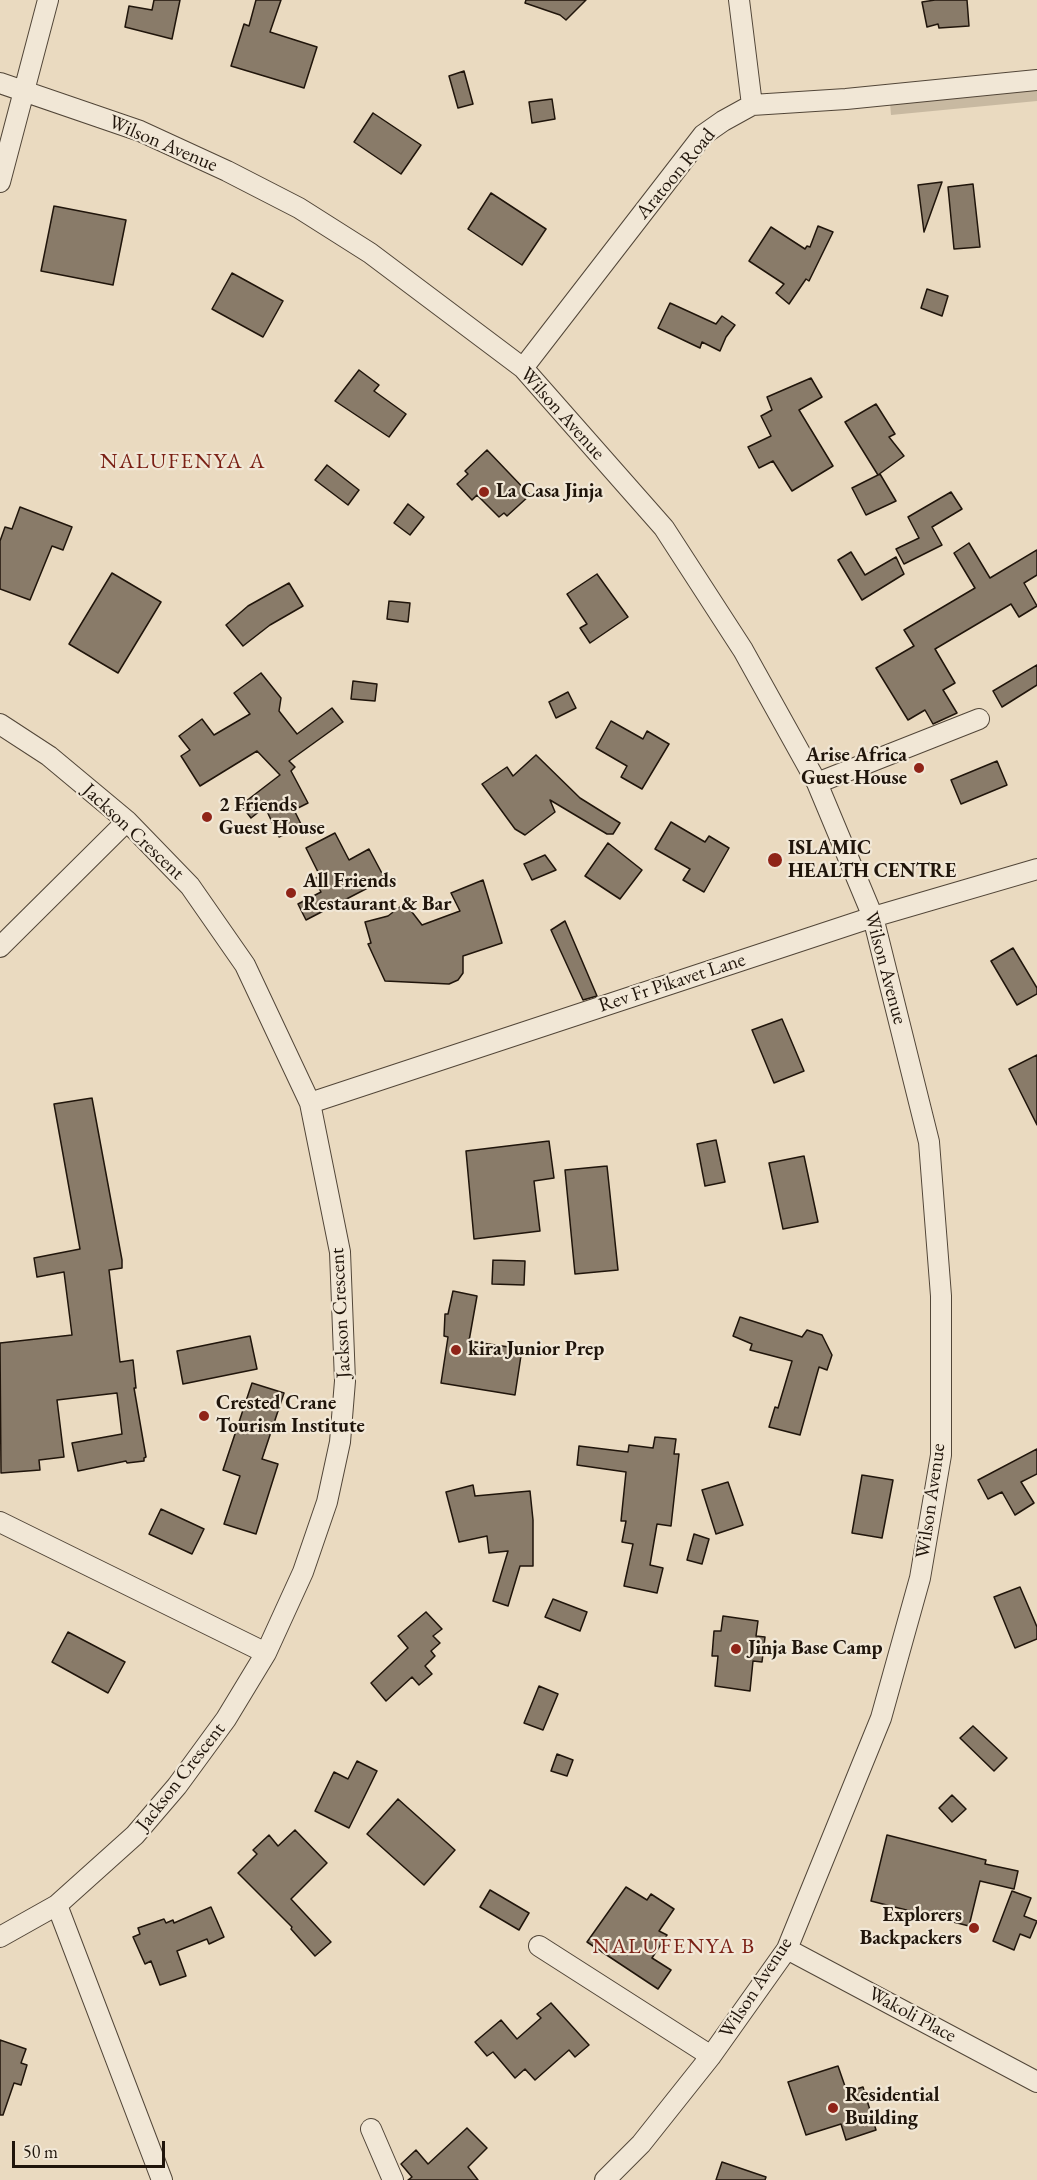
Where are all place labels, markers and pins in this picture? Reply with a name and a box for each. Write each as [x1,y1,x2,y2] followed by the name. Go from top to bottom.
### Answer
[496,480,603,504] place label: La Casa Jinja
[477,485,491,499] marker: La Casa Jinja
[801,744,907,791] place label: Arise Africa Guest House
[912,761,926,775] marker: Arise Africa Guest House
[219,794,325,841] place label: 2 Friends Guest House
[200,810,214,824] marker: 2 Friends Guest House
[788,837,956,884] place label: ISLAMIC HEALTH CENTRE
[766,851,784,869] marker: ISLAMIC HEALTH CENTRE
[303,870,452,917] place label: All Friends Restaurant & Bar
[284,886,298,900] marker: All Friends Restaurant & Bar
[468,1338,604,1362] place label: kira Junior Prep
[449,1343,463,1357] marker: kira Junior Prep
[216,1392,365,1439] place label: Crested Crane Tourism Institute
[197,1409,211,1423] marker: Crested Crane Tourism Institute
[748,1637,883,1661] place label: Jinja Base Camp
[729,1642,743,1656] marker: Jinja Base Camp
[860,1904,962,1951] place label: Explorers Backpackers
[967,1921,981,1935] marker: Explorers Backpackers
[845,2084,940,2131] place label: Residential Building
[826,2101,840,2115] marker: Residential Building

